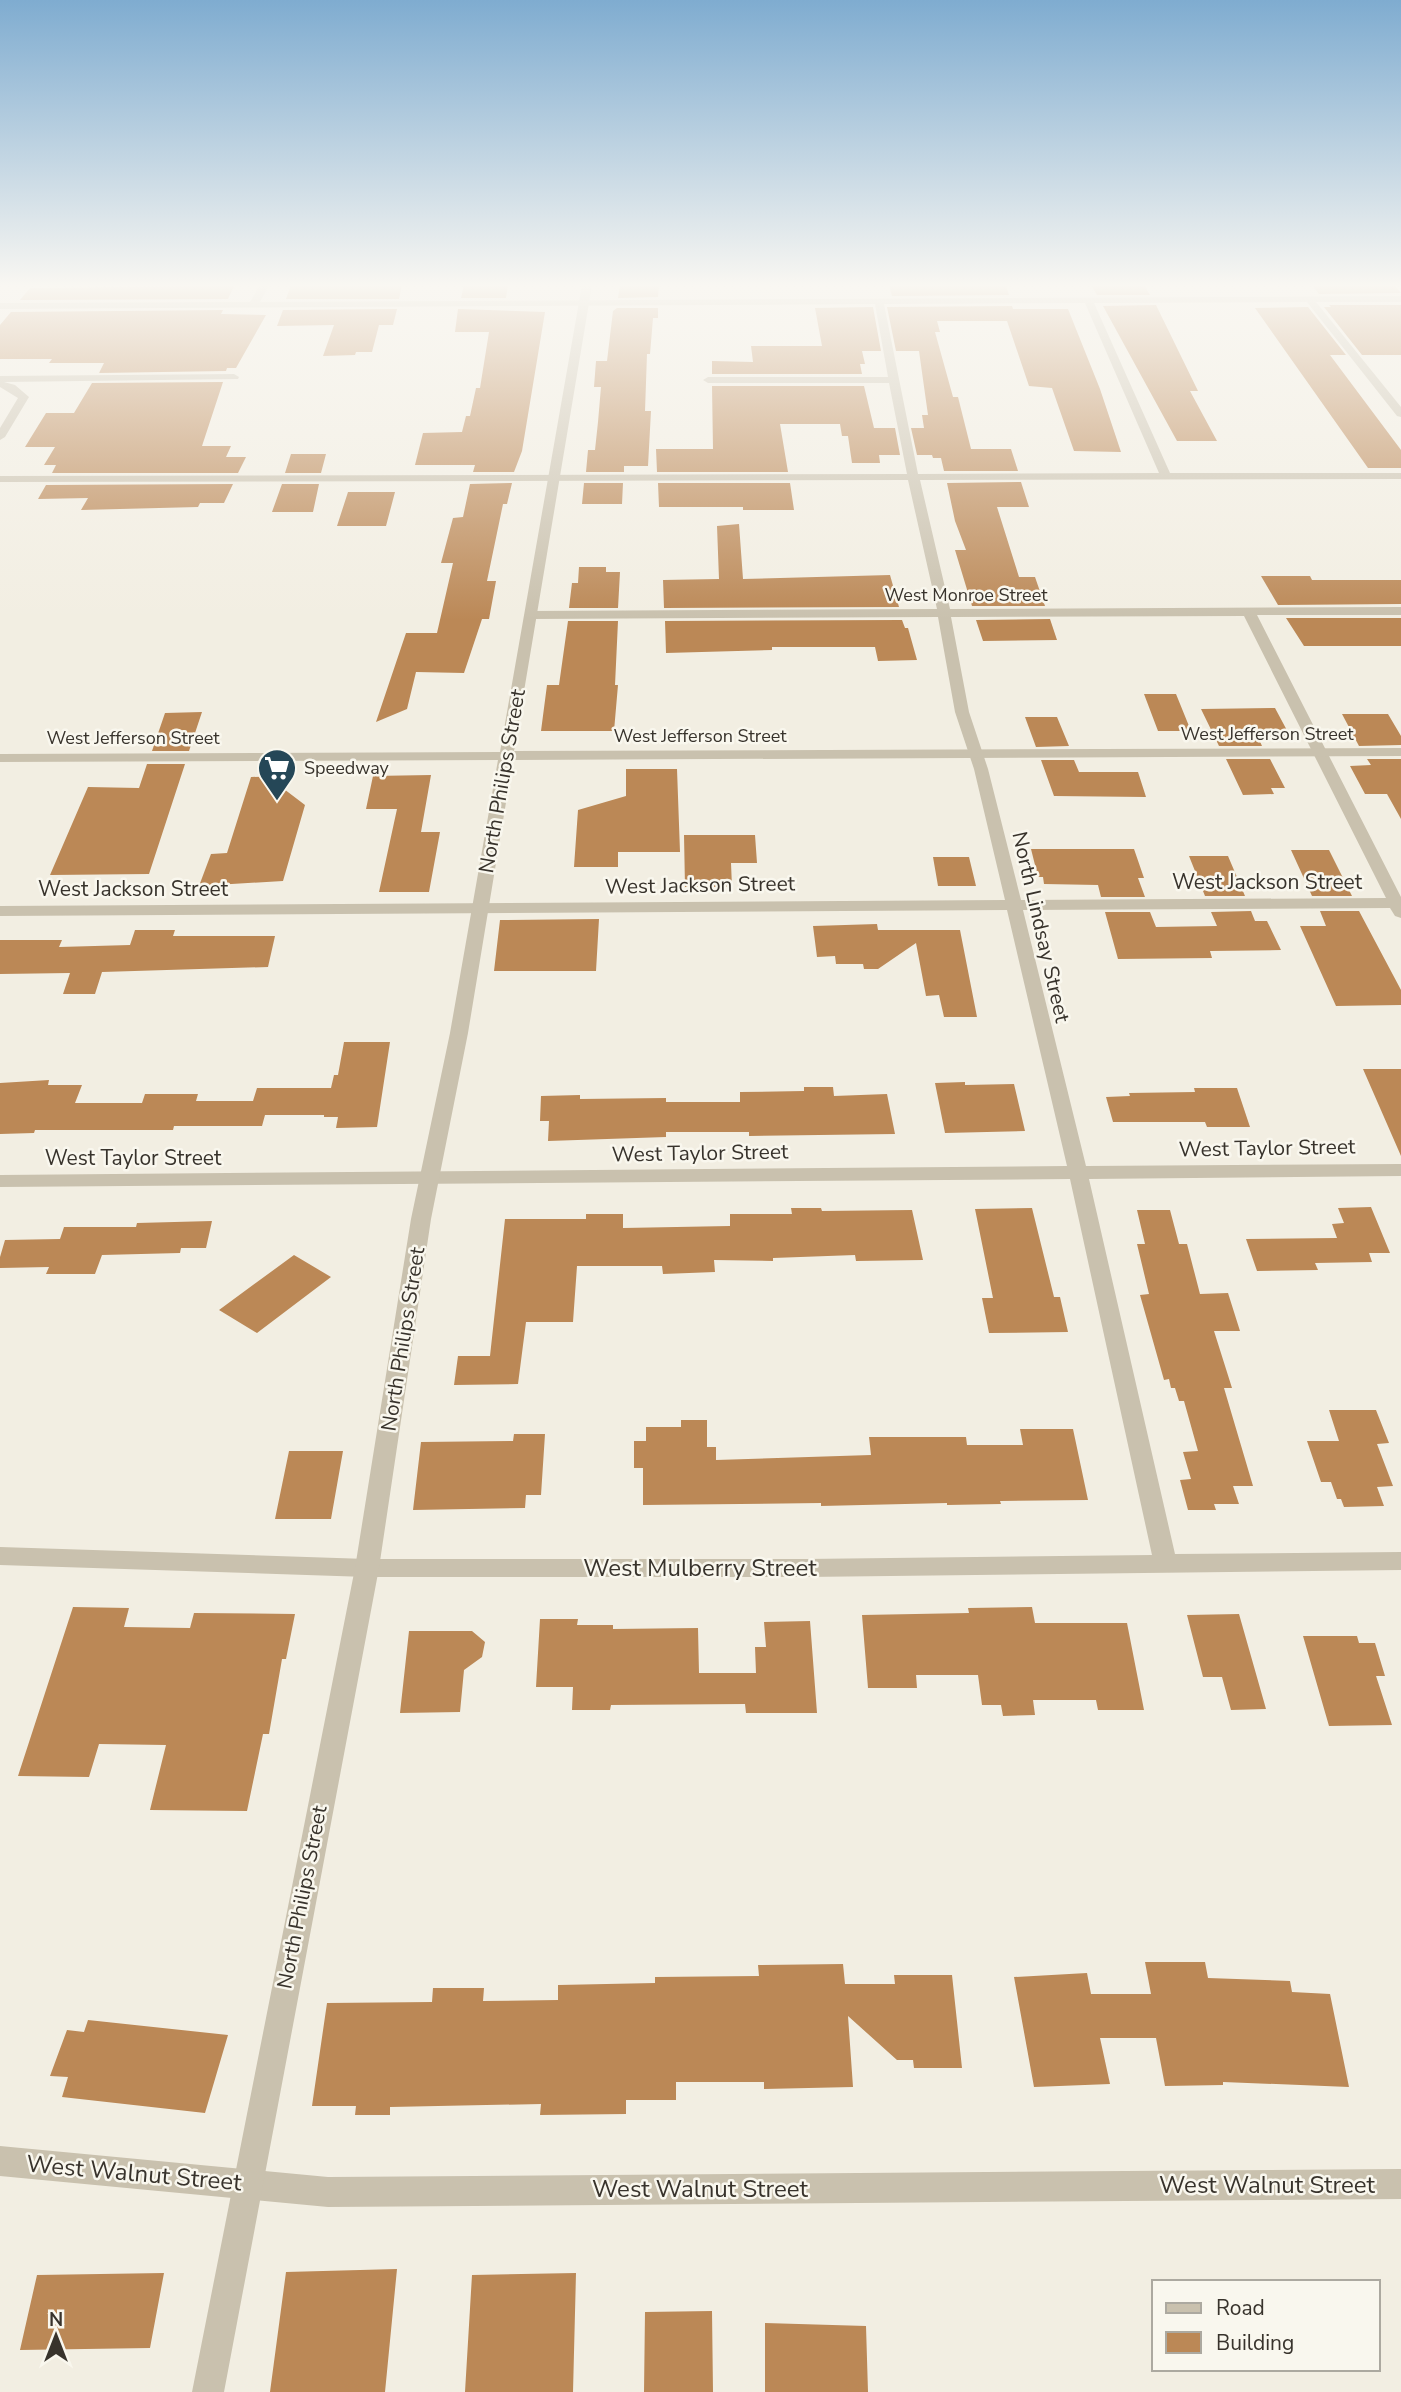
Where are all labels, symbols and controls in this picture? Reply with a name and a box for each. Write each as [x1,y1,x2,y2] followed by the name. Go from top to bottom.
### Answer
[884,583,1048,607] street label: West Monroe Street
[472,686,532,875] street label: North Philips Street
[1180,722,1354,746] street label: West Jefferson Street
[613,724,787,748] street label: West Jefferson Street
[46,726,220,750] street label: West Jefferson Street
[256,747,298,802] supermarket icon: Speedway
[304,756,390,780] place label: Speedway
[1005,829,1077,1026] street label: North Lindsay Street
[1172,868,1363,896] street label: West Jackson Street
[605,869,796,901] street label: West Jackson Street
[38,875,229,903] street label: West Jackson Street
[1178,1132,1356,1164] street label: West Taylor Street
[611,1137,789,1169] street label: West Taylor Street
[45,1144,222,1172] street label: West Taylor Street
[375,1244,431,1433] street label: North Philips Street
[583,1552,817,1584] street label: West Mulberry Street
[270,1802,334,1991] street label: North Philips Street
[25,2148,243,2198] street label: West Walnut Street
[1159,2169,1375,2201] street label: West Walnut Street
[592,2173,808,2205] street label: West Walnut Street
[1152,2280,1380,2371] legend
[1216,2294,1265,2322] text: Road
[21,2301,91,2371] north arrow
[49,2307,63,2333] text: N
[1216,2329,1294,2357] text: Building

